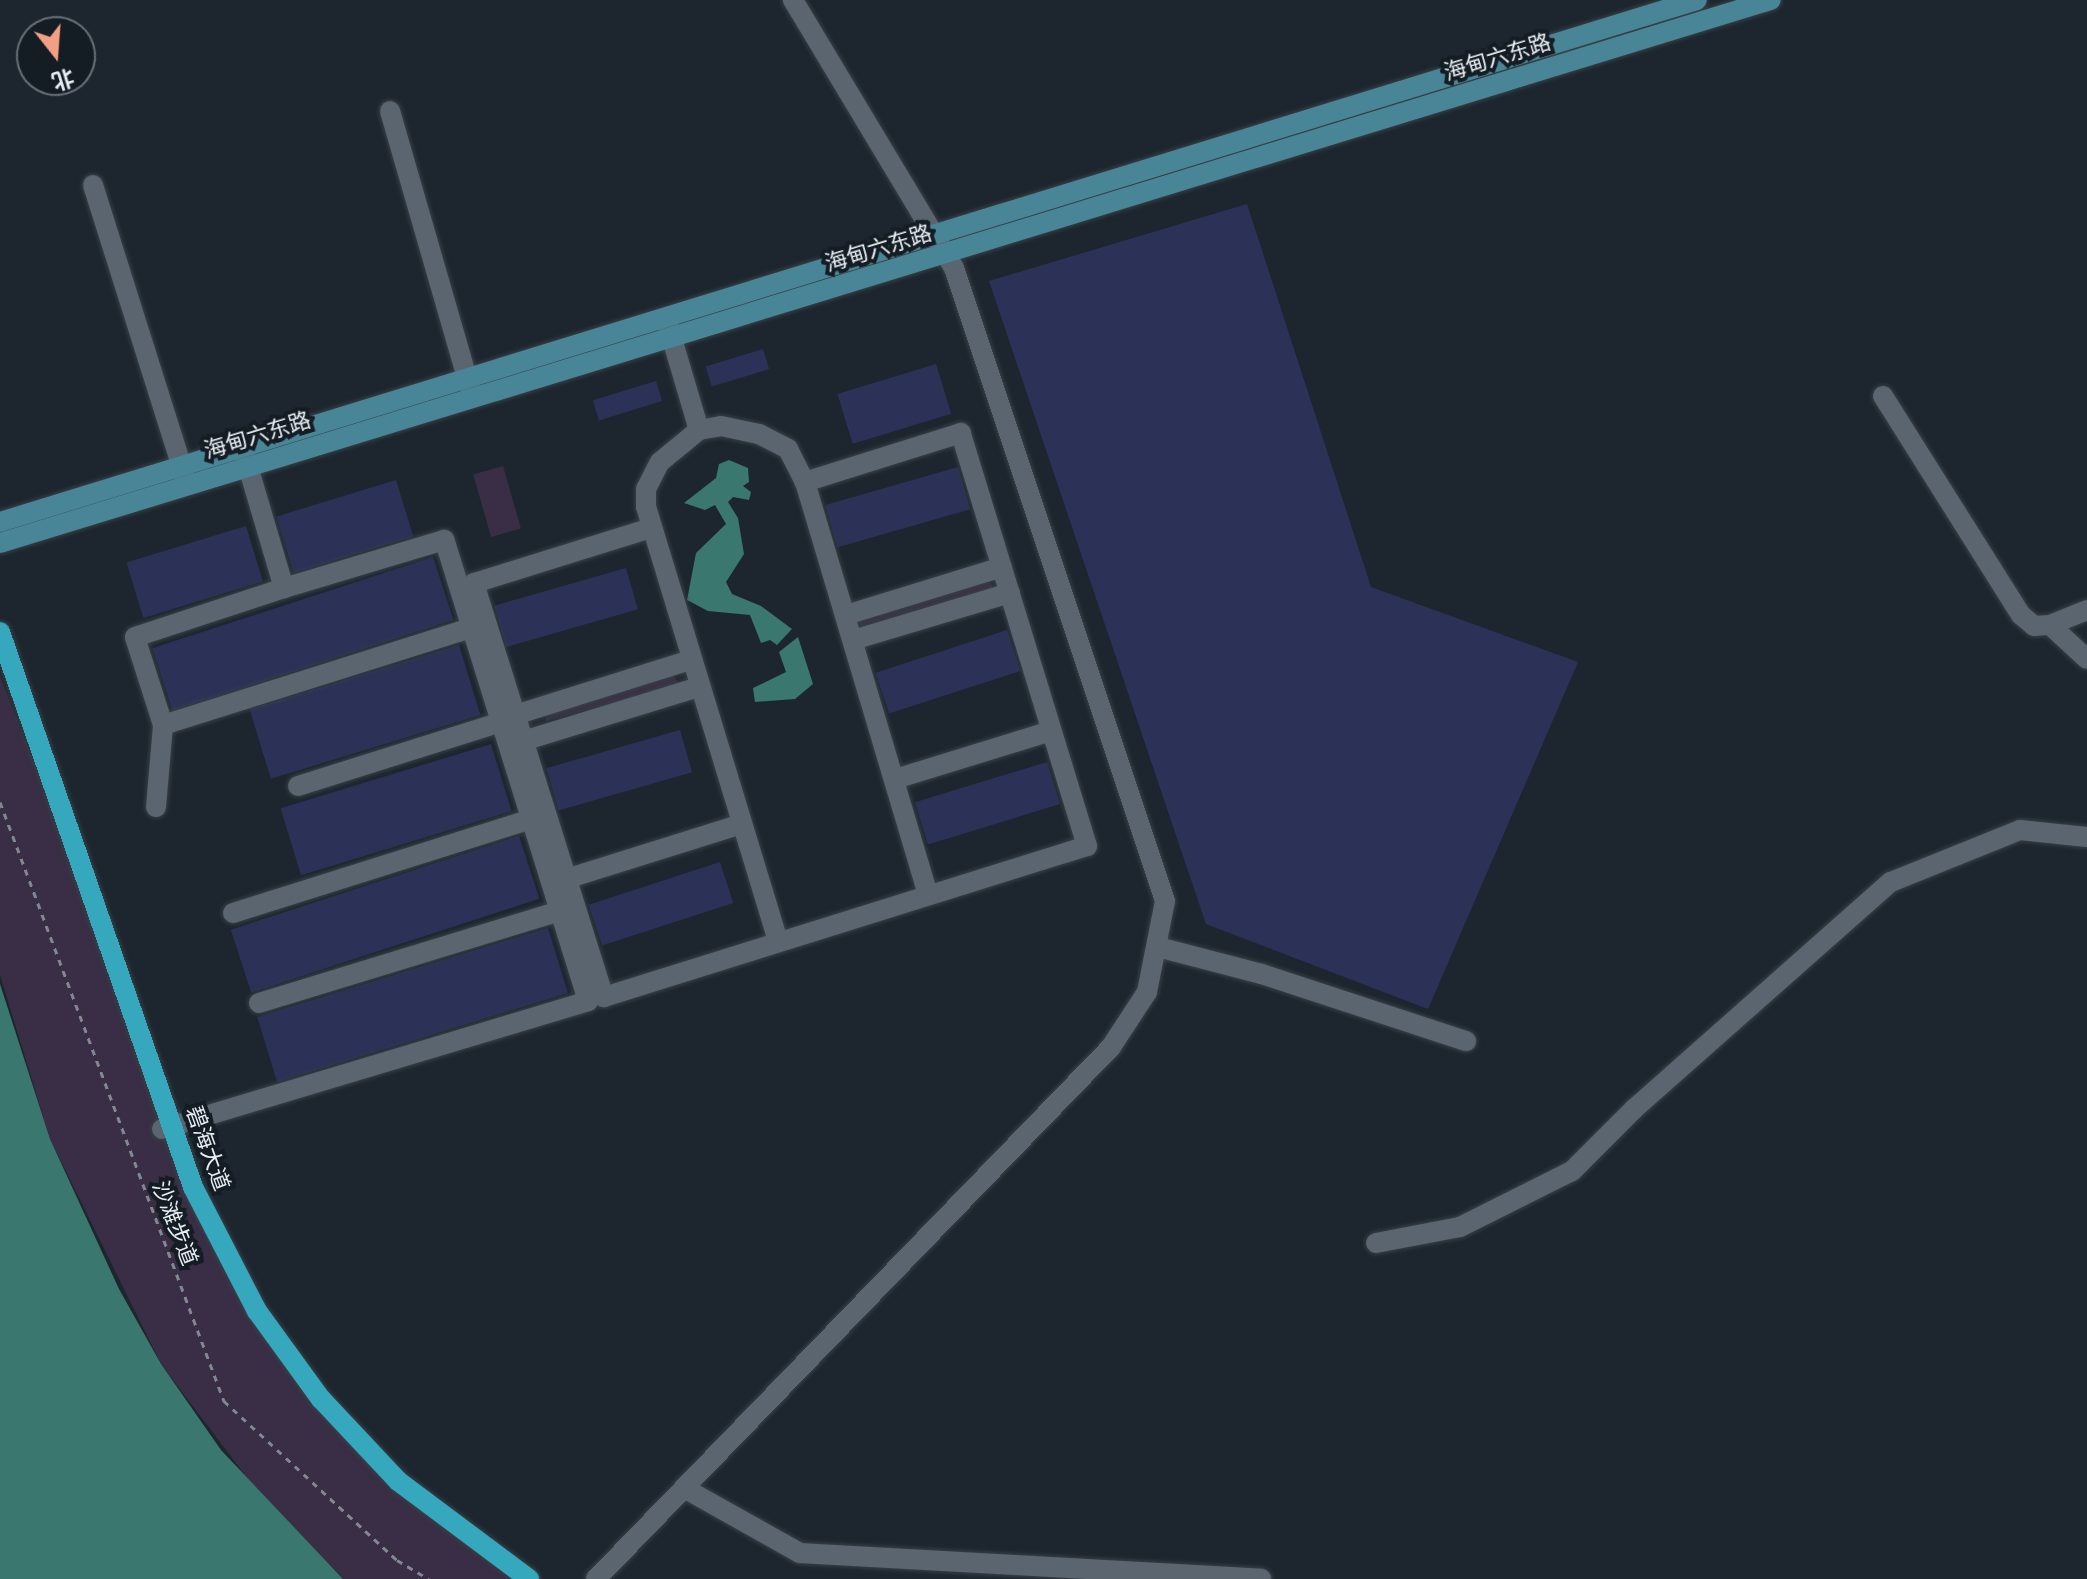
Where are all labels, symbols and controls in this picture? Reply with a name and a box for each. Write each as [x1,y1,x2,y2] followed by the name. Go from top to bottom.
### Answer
[16,16,96,96] north arrow
[1442,30,1554,88] street label: 海甸六东路
[48,61,77,94] text: 北
[823,221,935,279] street label: 海甸六东路
[202,408,314,466] street label: 海甸六东路
[179,1103,233,1195] street label: 碧海大道
[145,1178,201,1270] street label: 沙滩步道

